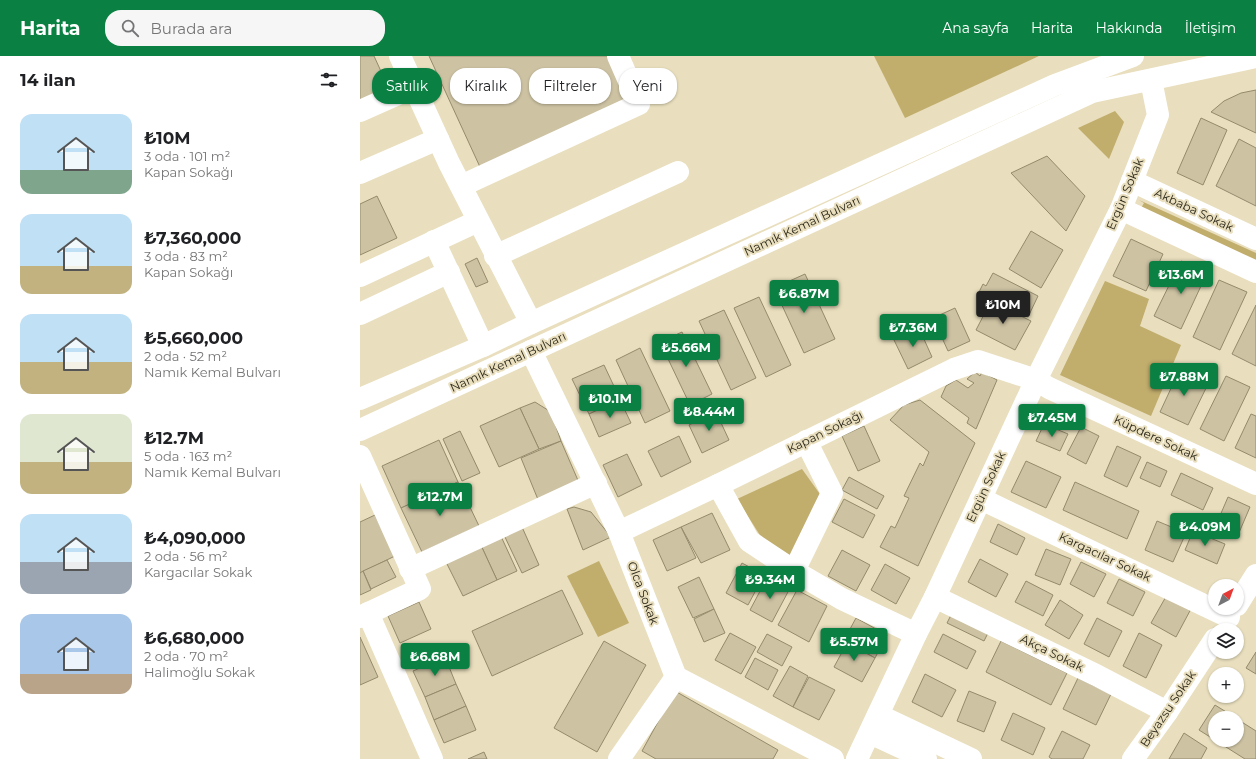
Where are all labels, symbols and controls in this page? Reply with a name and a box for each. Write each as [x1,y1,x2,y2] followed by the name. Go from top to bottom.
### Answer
[105,10,385,46] search box
[20,17,81,40] text: Harita
[119,17,141,39] icon: search
[151,19,232,38] text: Burada ara
[942,19,1009,37] text: Ana sayfa
[1031,19,1073,37] text: Harita
[1095,19,1163,37] text: Hakkında
[1185,19,1236,37] text: İletişim
[372,68,442,104] chip: Satılık
[450,68,521,104] chip: Kiralık
[529,68,611,104] chip: Filtreler
[619,68,677,104] chip: Yeni
[318,69,340,91] icon: filters
[20,70,76,90] text: 14 ilan
[144,128,191,148] text: ₺10M
[52,130,100,178] icon: home
[144,148,230,164] text: 3 oda · 101 m²
[1103,155,1147,232] street label: Ergün Sokak
[144,164,233,180] text: Kapan Sokağı
[1152,185,1237,235] street label: Akbaba Sokak
[741,192,862,259] street label: Namık Kemal Bulvarı
[144,228,241,248] text: ₺7,360,000
[52,230,100,278] icon: home
[144,248,228,264] text: 3 oda · 83 m²
[1148,261,1214,295] pin: ₺13.6M
[144,264,233,280] text: Kapan Sokağı
[1158,266,1204,282] text: ₺13.6M
[771,280,837,314] pin: ₺6.87M
[779,285,829,301] text: ₺6.87M
[979,291,1027,325] pin: ₺10M
[985,296,1021,312] text: ₺10M
[880,314,946,348] pin: ₺7.36M
[889,319,937,335] text: ₺7.36M
[144,328,243,348] text: ₺5,660,000
[447,328,568,395] street label: Namık Kemal Bulvarı
[52,330,100,378] icon: home
[653,334,719,368] pin: ₺5.66M
[661,339,711,355] text: ₺5.66M
[144,348,227,364] text: 2 oda · 52 m²
[1151,363,1217,397] pin: ₺7.88M
[144,364,281,380] text: Namık Kemal Bulvarı
[1159,368,1209,384] text: ₺7.88M
[577,385,643,419] pin: ₺10.1M
[588,390,632,406] text: ₺10.1M
[676,398,742,432] pin: ₺8.44M
[683,403,735,419] text: ₺8.44M
[1019,404,1085,438] pin: ₺7.45M
[784,407,865,456] street label: Kapan Sokağı
[1027,409,1077,425] text: ₺7.45M
[1112,411,1201,464] street label: Küpdere Sokak
[144,428,204,448] text: ₺12.7M
[52,430,100,478] icon: home
[144,448,232,464] text: 5 oda · 163 m²
[963,448,1009,525] street label: Ergün Sokak
[144,464,281,480] text: Namık Kemal Bulvarı
[407,483,473,517] pin: ₺12.7M
[417,488,463,504] text: ₺12.7M
[1172,513,1238,547] pin: ₺4.09M
[1179,518,1231,534] text: ₺4.09M
[144,528,246,548] text: ₺4,090,000
[1057,529,1154,585] street label: Kargacılar Sokak
[52,530,100,578] icon: home
[144,548,228,564] text: 2 oda · 56 m²
[625,559,663,627] street label: Olca Sokak
[144,564,252,580] text: Kargacılar Sokak
[737,566,803,600] pin: ₺9.34M
[745,571,795,587] text: ₺9.34M
[1208,579,1244,615] north arrow
[1208,579,1244,747] map controls
[1208,623,1244,659] button: layers
[144,628,244,648] text: ₺6,680,000
[821,628,887,662] pin: ₺5.57M
[52,630,100,678] icon: home
[1018,631,1087,675] street label: Akça Sokak
[830,633,878,649] text: ₺5.57M
[402,643,468,677] pin: ₺6.68M
[144,648,228,664] text: 2 oda · 70 m²
[410,648,460,664] text: ₺6.68M
[144,664,255,680] text: Halimoğlu Sokak
[1136,667,1199,750] street label: Beyazsu Sokak
[1208,667,1244,703] button: +
[1208,711,1244,747] button: −

